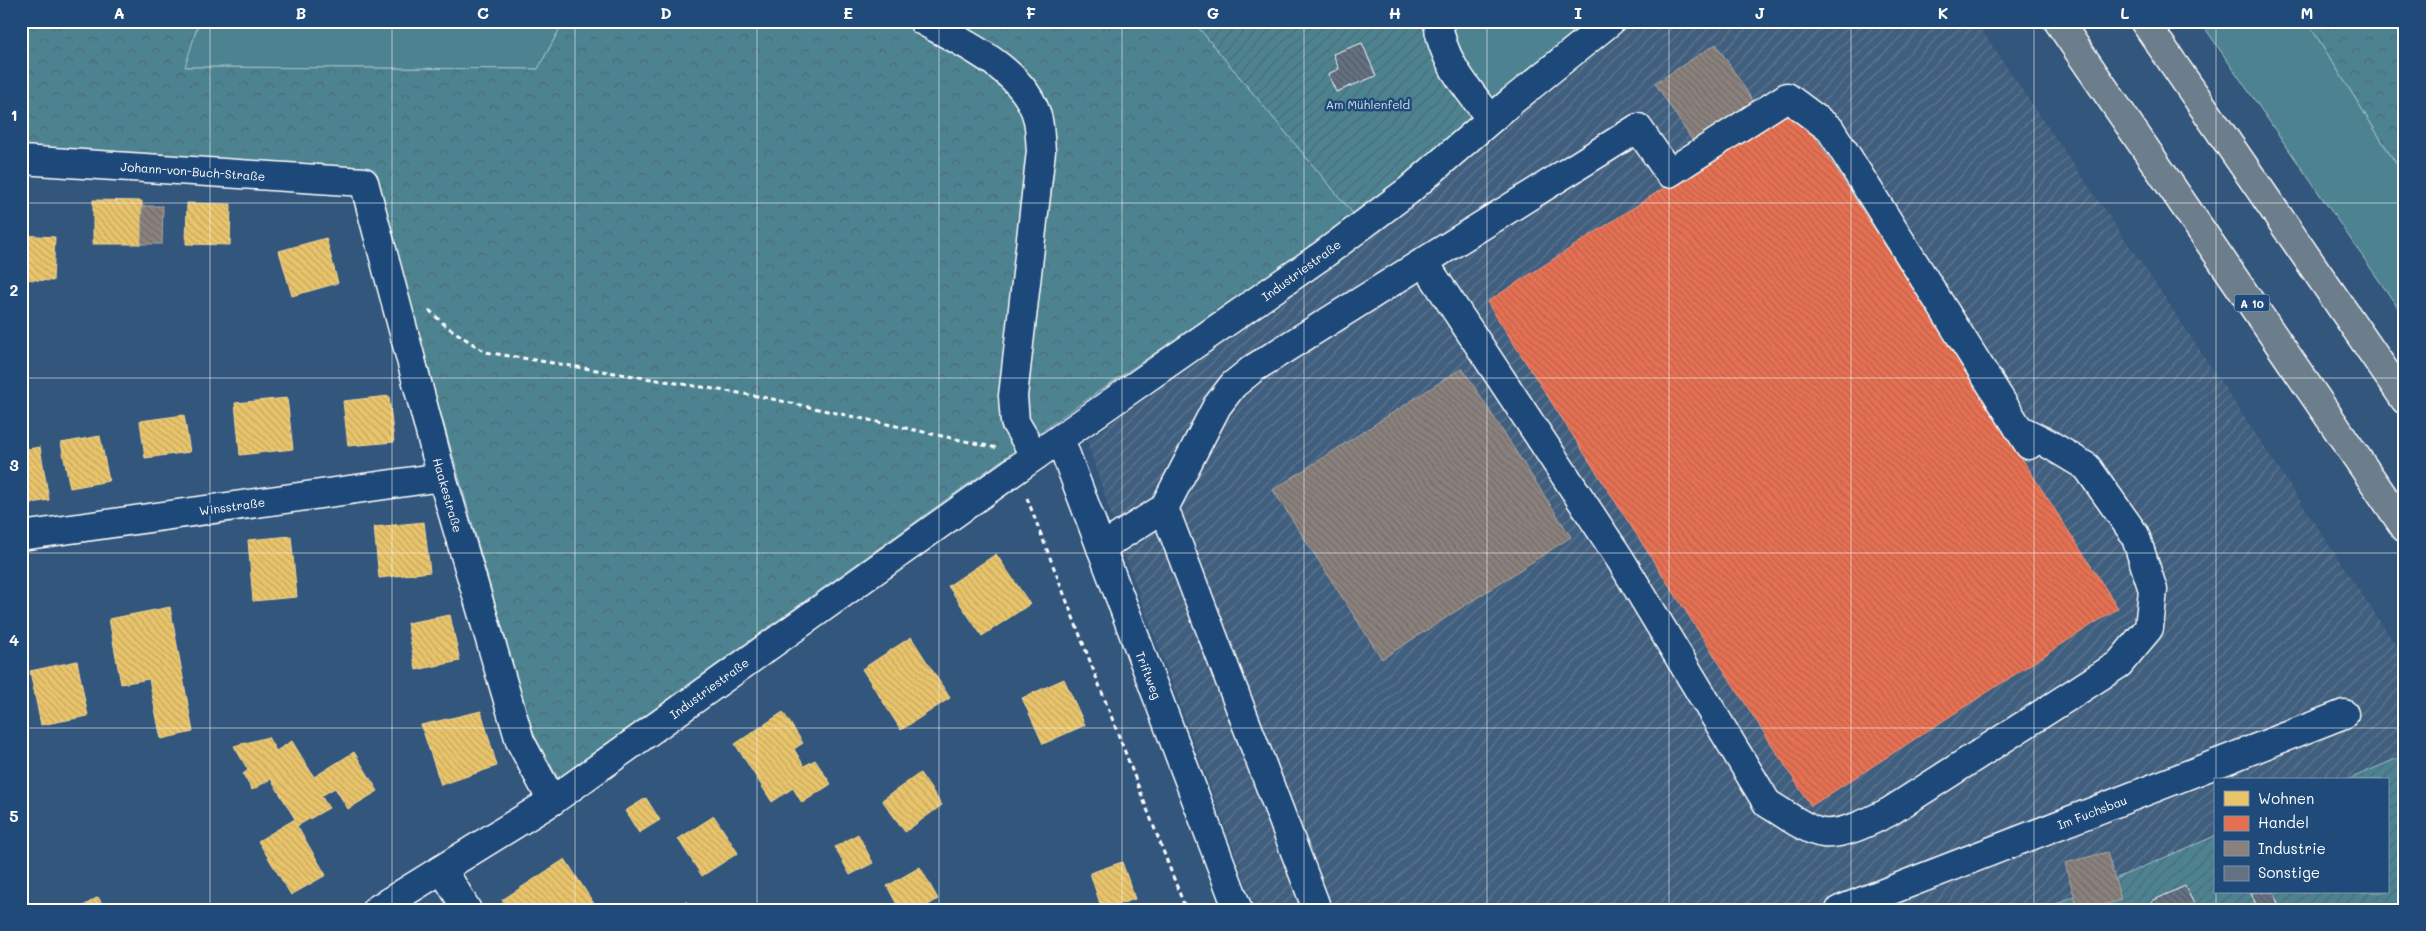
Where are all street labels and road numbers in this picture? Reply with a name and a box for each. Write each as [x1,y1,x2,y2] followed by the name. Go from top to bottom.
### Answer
[120,158,266,184] street label: Johann-von-Buch-Straße
[1258,236,1344,304] street label: Industriestraße
[2234,294,2270,312] road number: A 10
[430,456,466,534] street label: Haakestraße
[198,493,266,519] street label: Winsstraße
[1133,649,1165,701] street label: Triftweg
[666,654,752,722] street label: Industriestraße
[2055,791,2129,833] street label: Im Fuchsbau

